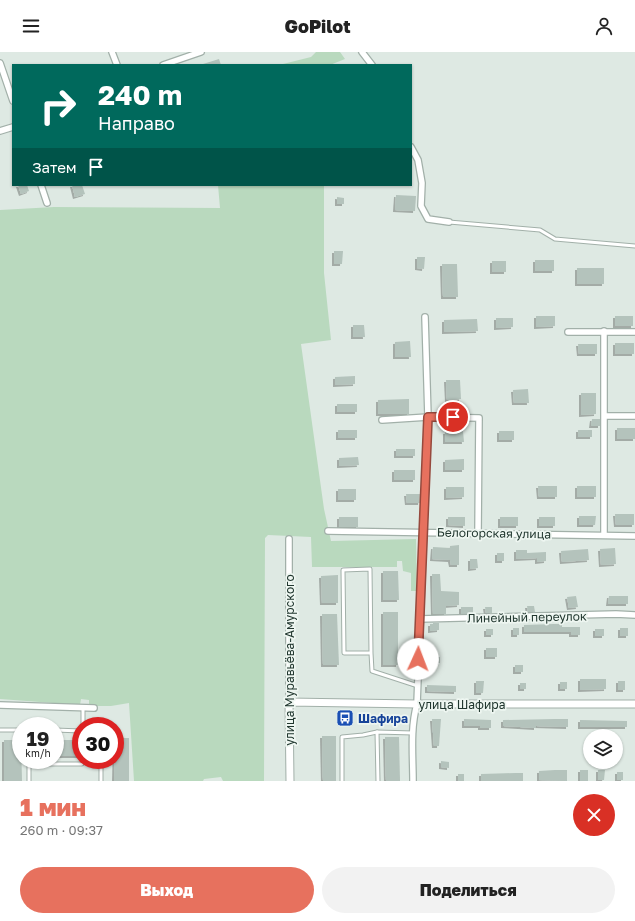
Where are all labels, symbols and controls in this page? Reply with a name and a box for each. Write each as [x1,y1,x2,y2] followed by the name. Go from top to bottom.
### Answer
[20,15,42,37] icon: menu
[284,15,351,37] text: GoPilot
[593,15,615,37] icon: person
[98,78,182,111] text: 240 m
[32,80,84,132] icon: right
[98,112,175,134] text: Направо
[85,156,107,178] icon: arrive
[32,158,77,176] text: Затем
[436,400,470,434] pin
[442,406,464,428] icon: arrive
[437,525,551,541] street label: Белогорская улица
[282,574,297,746] street label: улица Муравьёва-Амурского
[467,608,587,626] street label: Линейный переулок
[397,638,439,680] position arrow
[419,697,505,712] street label: улица Шафира
[335,708,355,728] bus stop icon: Шафира
[358,711,408,726] place label: Шафира
[72,717,124,769] speed limit sign: 30
[26,726,49,750] text: 19
[583,729,623,769] map controls
[583,729,623,769] button: layers
[25,747,51,759] text: km/h
[20,792,86,821] text: 1 мин
[573,794,615,836] button: close
[20,822,103,838] text: 260 m · 09:37
[20,867,314,913] button: Выход
[322,867,615,913] button: Поделиться

